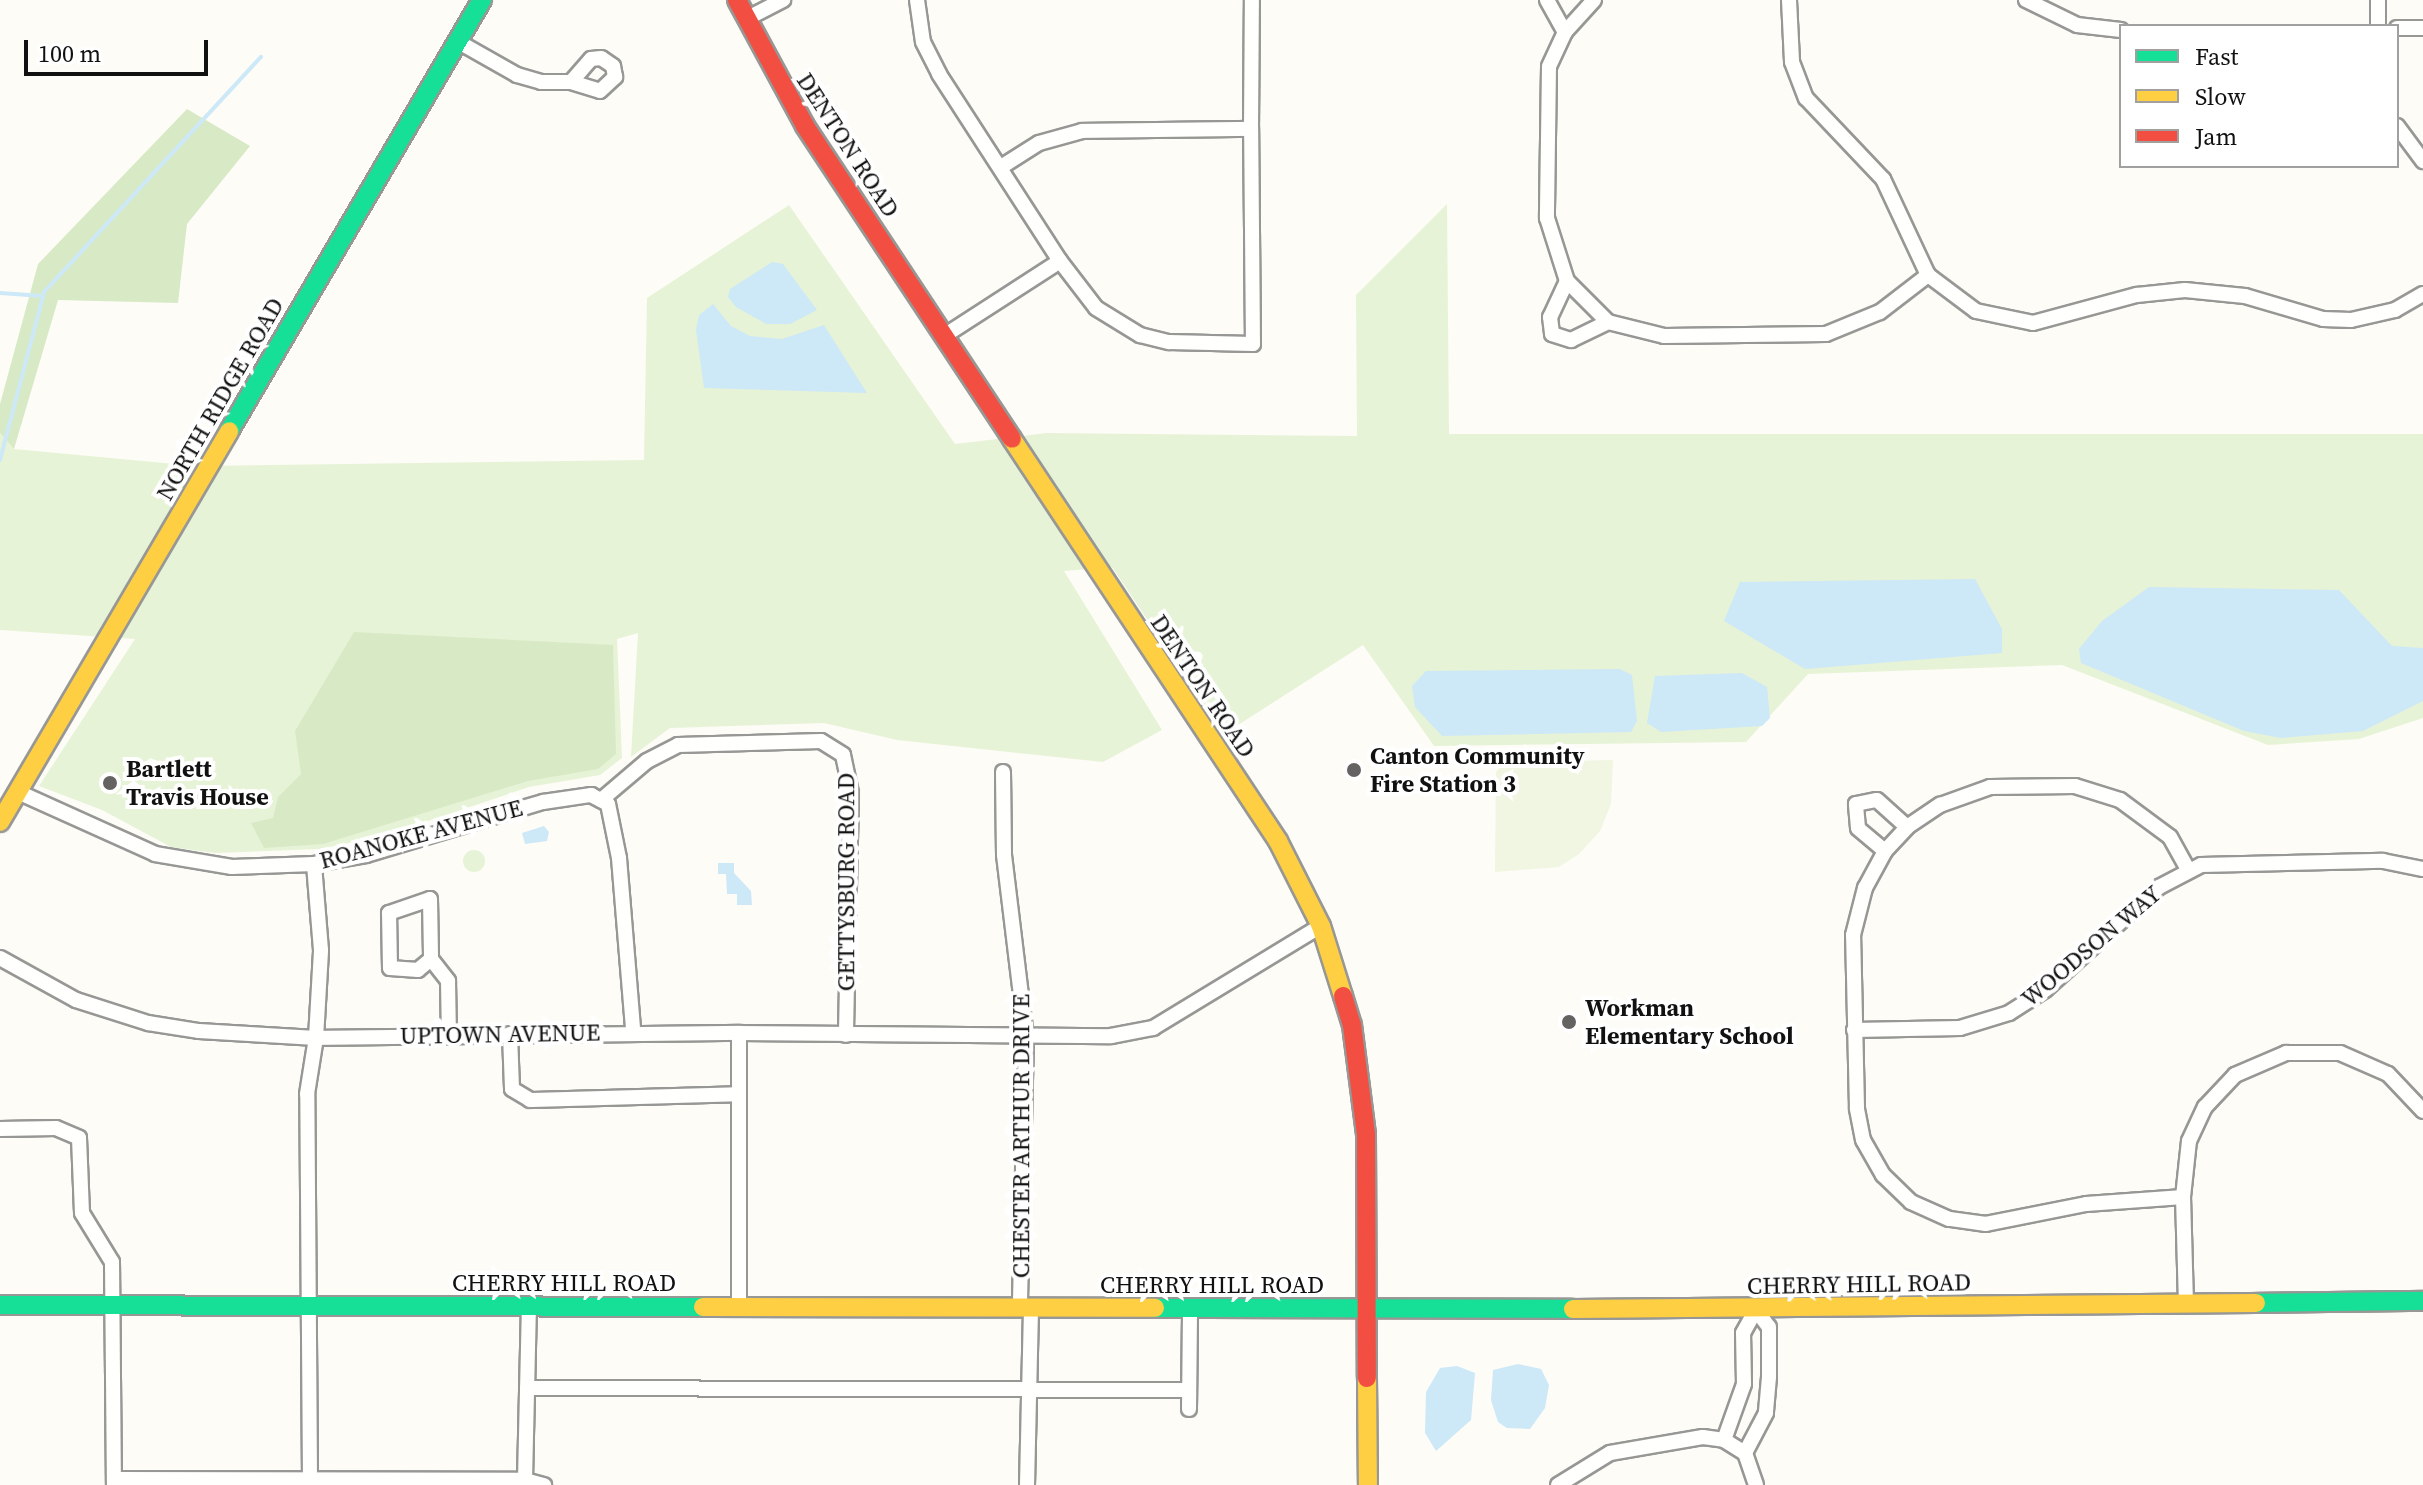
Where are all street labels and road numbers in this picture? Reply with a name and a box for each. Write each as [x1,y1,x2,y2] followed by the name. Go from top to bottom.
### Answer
[791,67,905,223] street label: DENTON ROAD
[150,293,290,505] street label: NORTH RIDGE ROAD
[1145,609,1261,763] street label: DENTON ROAD
[832,773,860,991] street label: GETTYSBURG ROAD
[316,793,526,875] street label: ROANOKE AVENUE
[2015,879,2167,1013] street label: WOODSON WAY
[1007,994,1035,1278] street label: CHESTER ARTHUR DRIVE
[400,1018,600,1050] street label: UPTOWN AVENUE
[1746,1268,1972,1300] street label: CHERRY HILL ROAD
[452,1269,676,1297] street label: CHERRY HILL ROAD
[1100,1271,1324,1299] street label: CHERRY HILL ROAD

